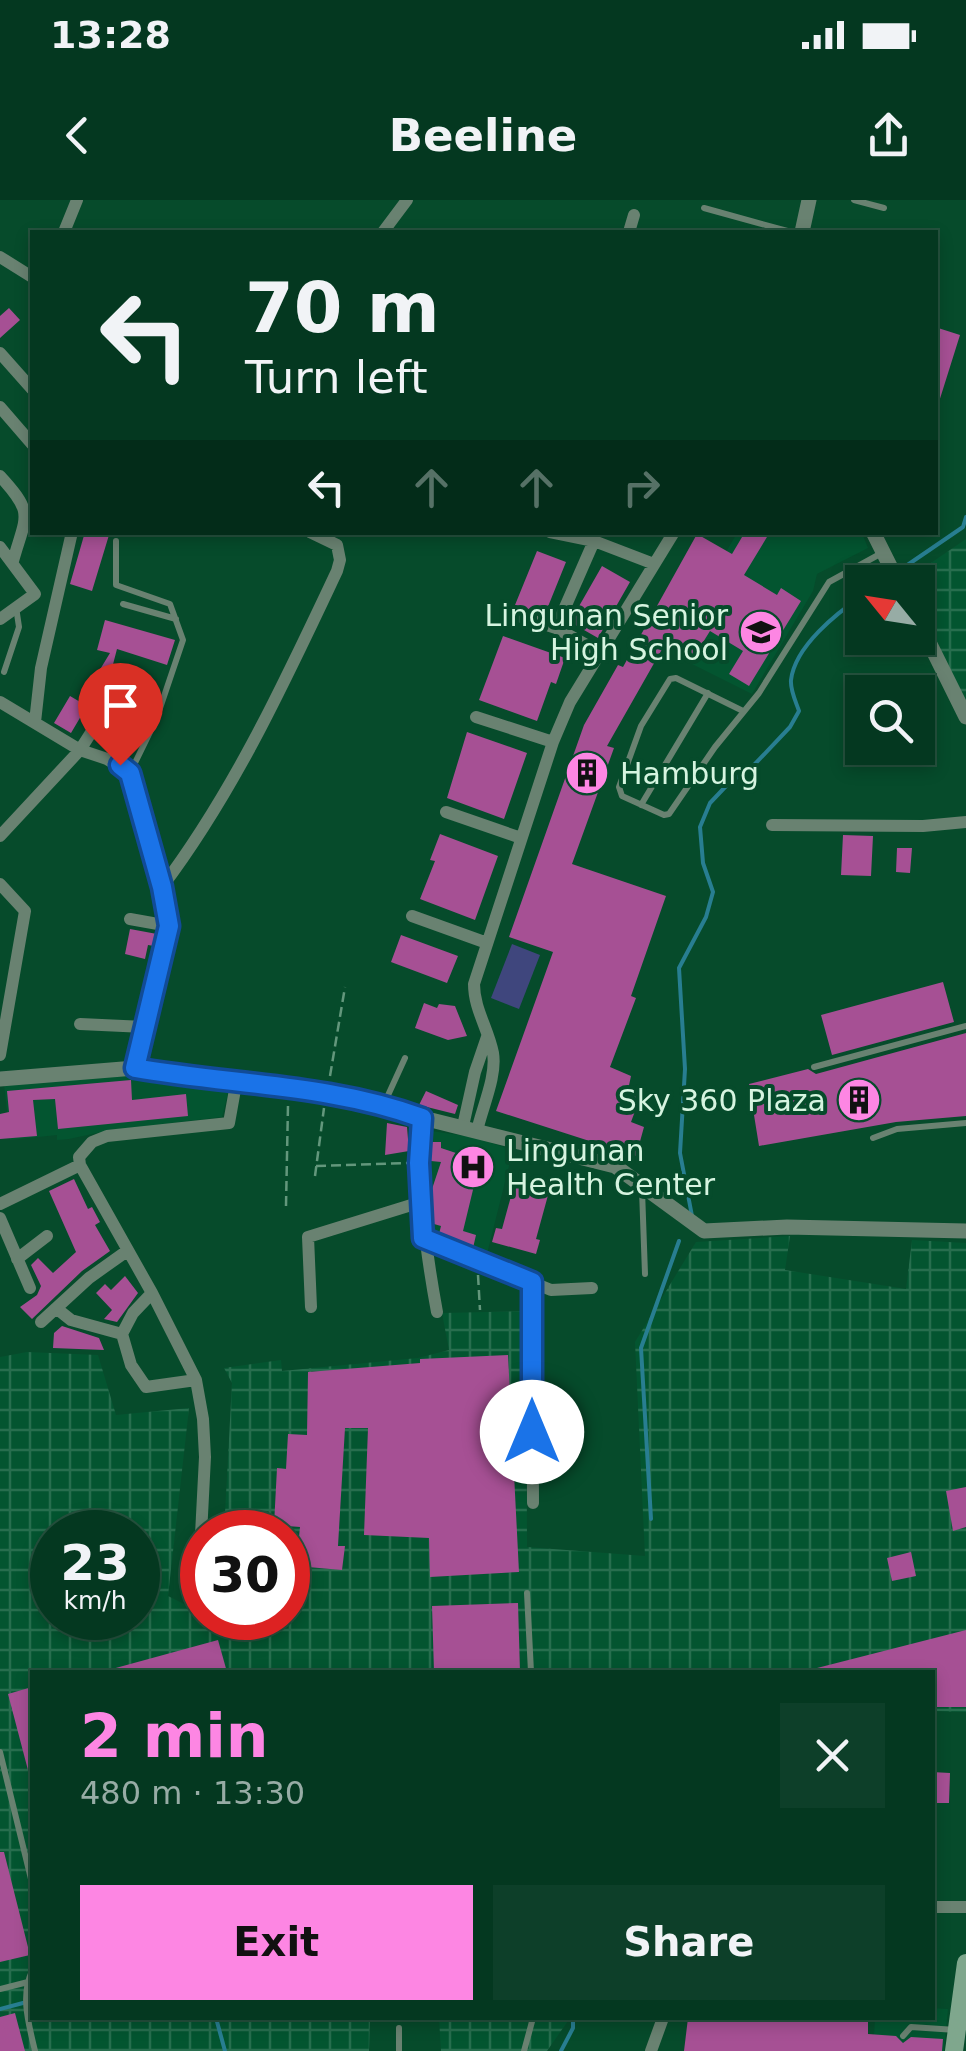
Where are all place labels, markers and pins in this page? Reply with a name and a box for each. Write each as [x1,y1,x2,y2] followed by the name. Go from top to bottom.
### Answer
[484,598,729,667] place label: Lingunan Senior High School
[738,609,784,655] school or university icon: Lingunan Senior High School
[78,663,163,766] pin
[564,750,610,796] building icon: Hamburg
[620,756,759,791] place label: Hamburg
[836,1077,882,1123] building icon: Sky 360 Plaza
[618,1083,826,1118] place label: Sky 360 Plaza
[506,1133,716,1202] place label: Lingunan Health Center
[450,1144,496,1190] hospital icon: Lingunan Health Center

